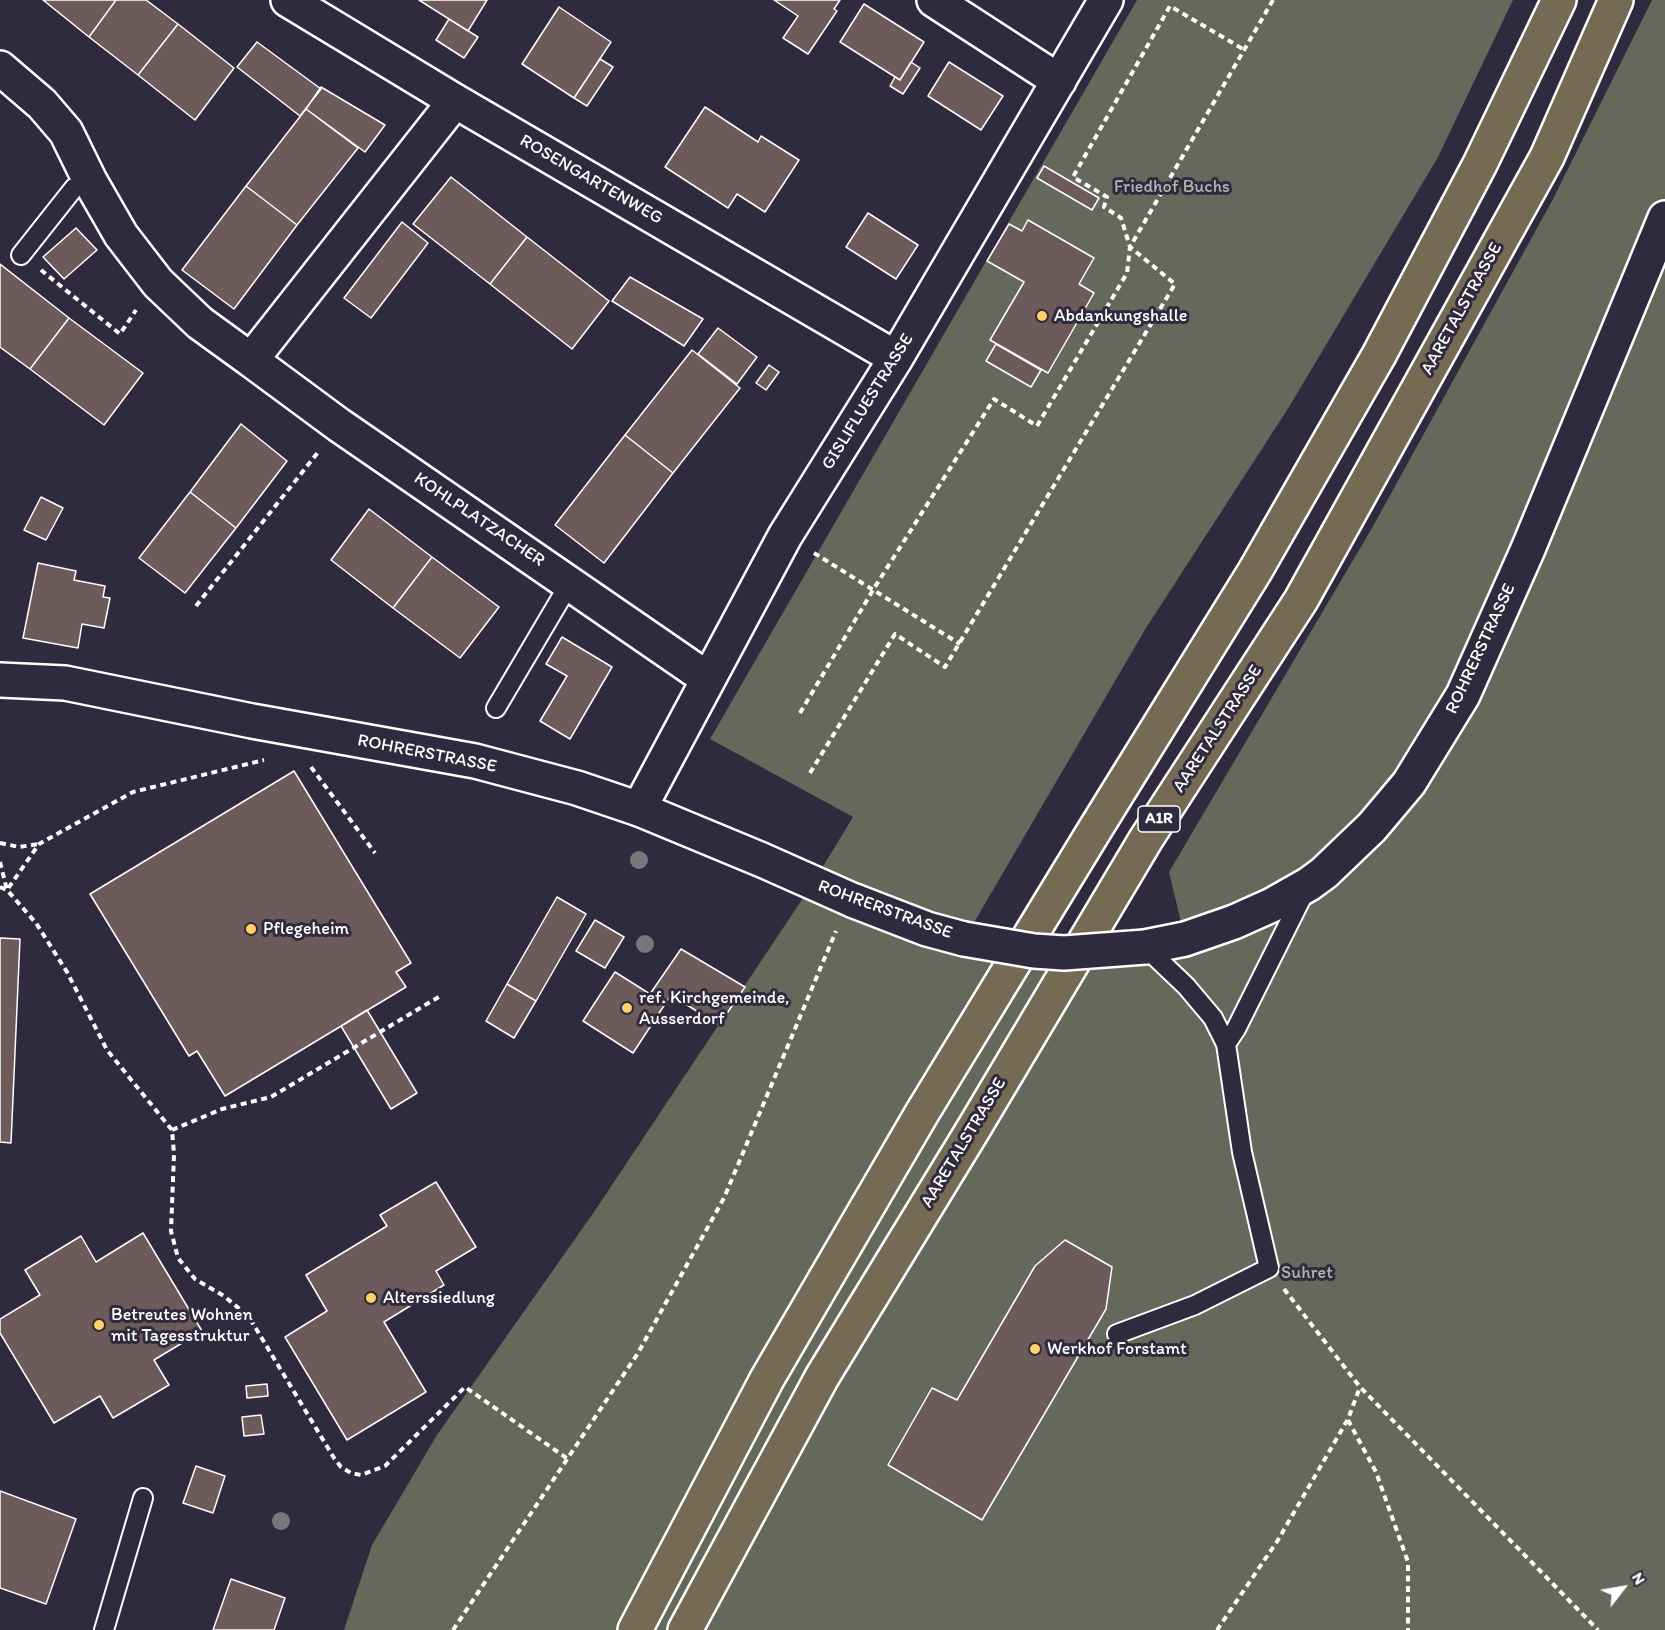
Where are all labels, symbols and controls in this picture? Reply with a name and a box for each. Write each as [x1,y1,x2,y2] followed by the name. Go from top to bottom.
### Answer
[516,130,666,230] street label: ROSENGARTENWEG
[1114,176,1230,198] park label: Friedhof Buchs
[1417,239,1507,379] street label: AARETALSTRASSE
[1054,305,1187,327] place label: Abdankungshalle
[1035,309,1049,323] marker: Abdankungshalle
[817,330,919,474] street label: GISLIFLUESTRASSE
[409,468,549,572] street label: KOHLPLATZACHER
[1441,580,1521,718] street label: ROHRERSTRASSE
[1169,661,1267,797] street label: AARETALSTRASSE
[356,730,498,778] street label: ROHRERSTRASSE
[1138,806,1180,832] road number: A1R
[815,876,955,944] street label: ROHRERSTRASSE
[263,918,349,940] place label: Pflegeheim
[244,922,258,936] marker: Pflegeheim
[639,987,790,1030] place label: ref. Kirchgemeinde, Ausserdorf
[620,1001,634,1015] marker: ref. Kirchgemeinde, Ausserdorf
[917,1074,1011,1212] street label: AARETALSTRASSE
[1281,1262,1333,1284] park label: Suhret
[383,1287,495,1309] place label: Alterssiedlung
[364,1291,378,1305] marker: Alterssiedlung
[111,1304,253,1346] place label: Betreutes Wohnen mit Tagesstruktur
[92,1318,106,1332] marker: Betreutes Wohnen mit Tagesstruktur
[1047,1338,1187,1360] place label: Werkhof Forstamt
[1028,1342,1042,1356] marker: Werkhof Forstamt
[1593,1558,1653,1618] north arrow
[1628,1569,1650,1588] text: N

